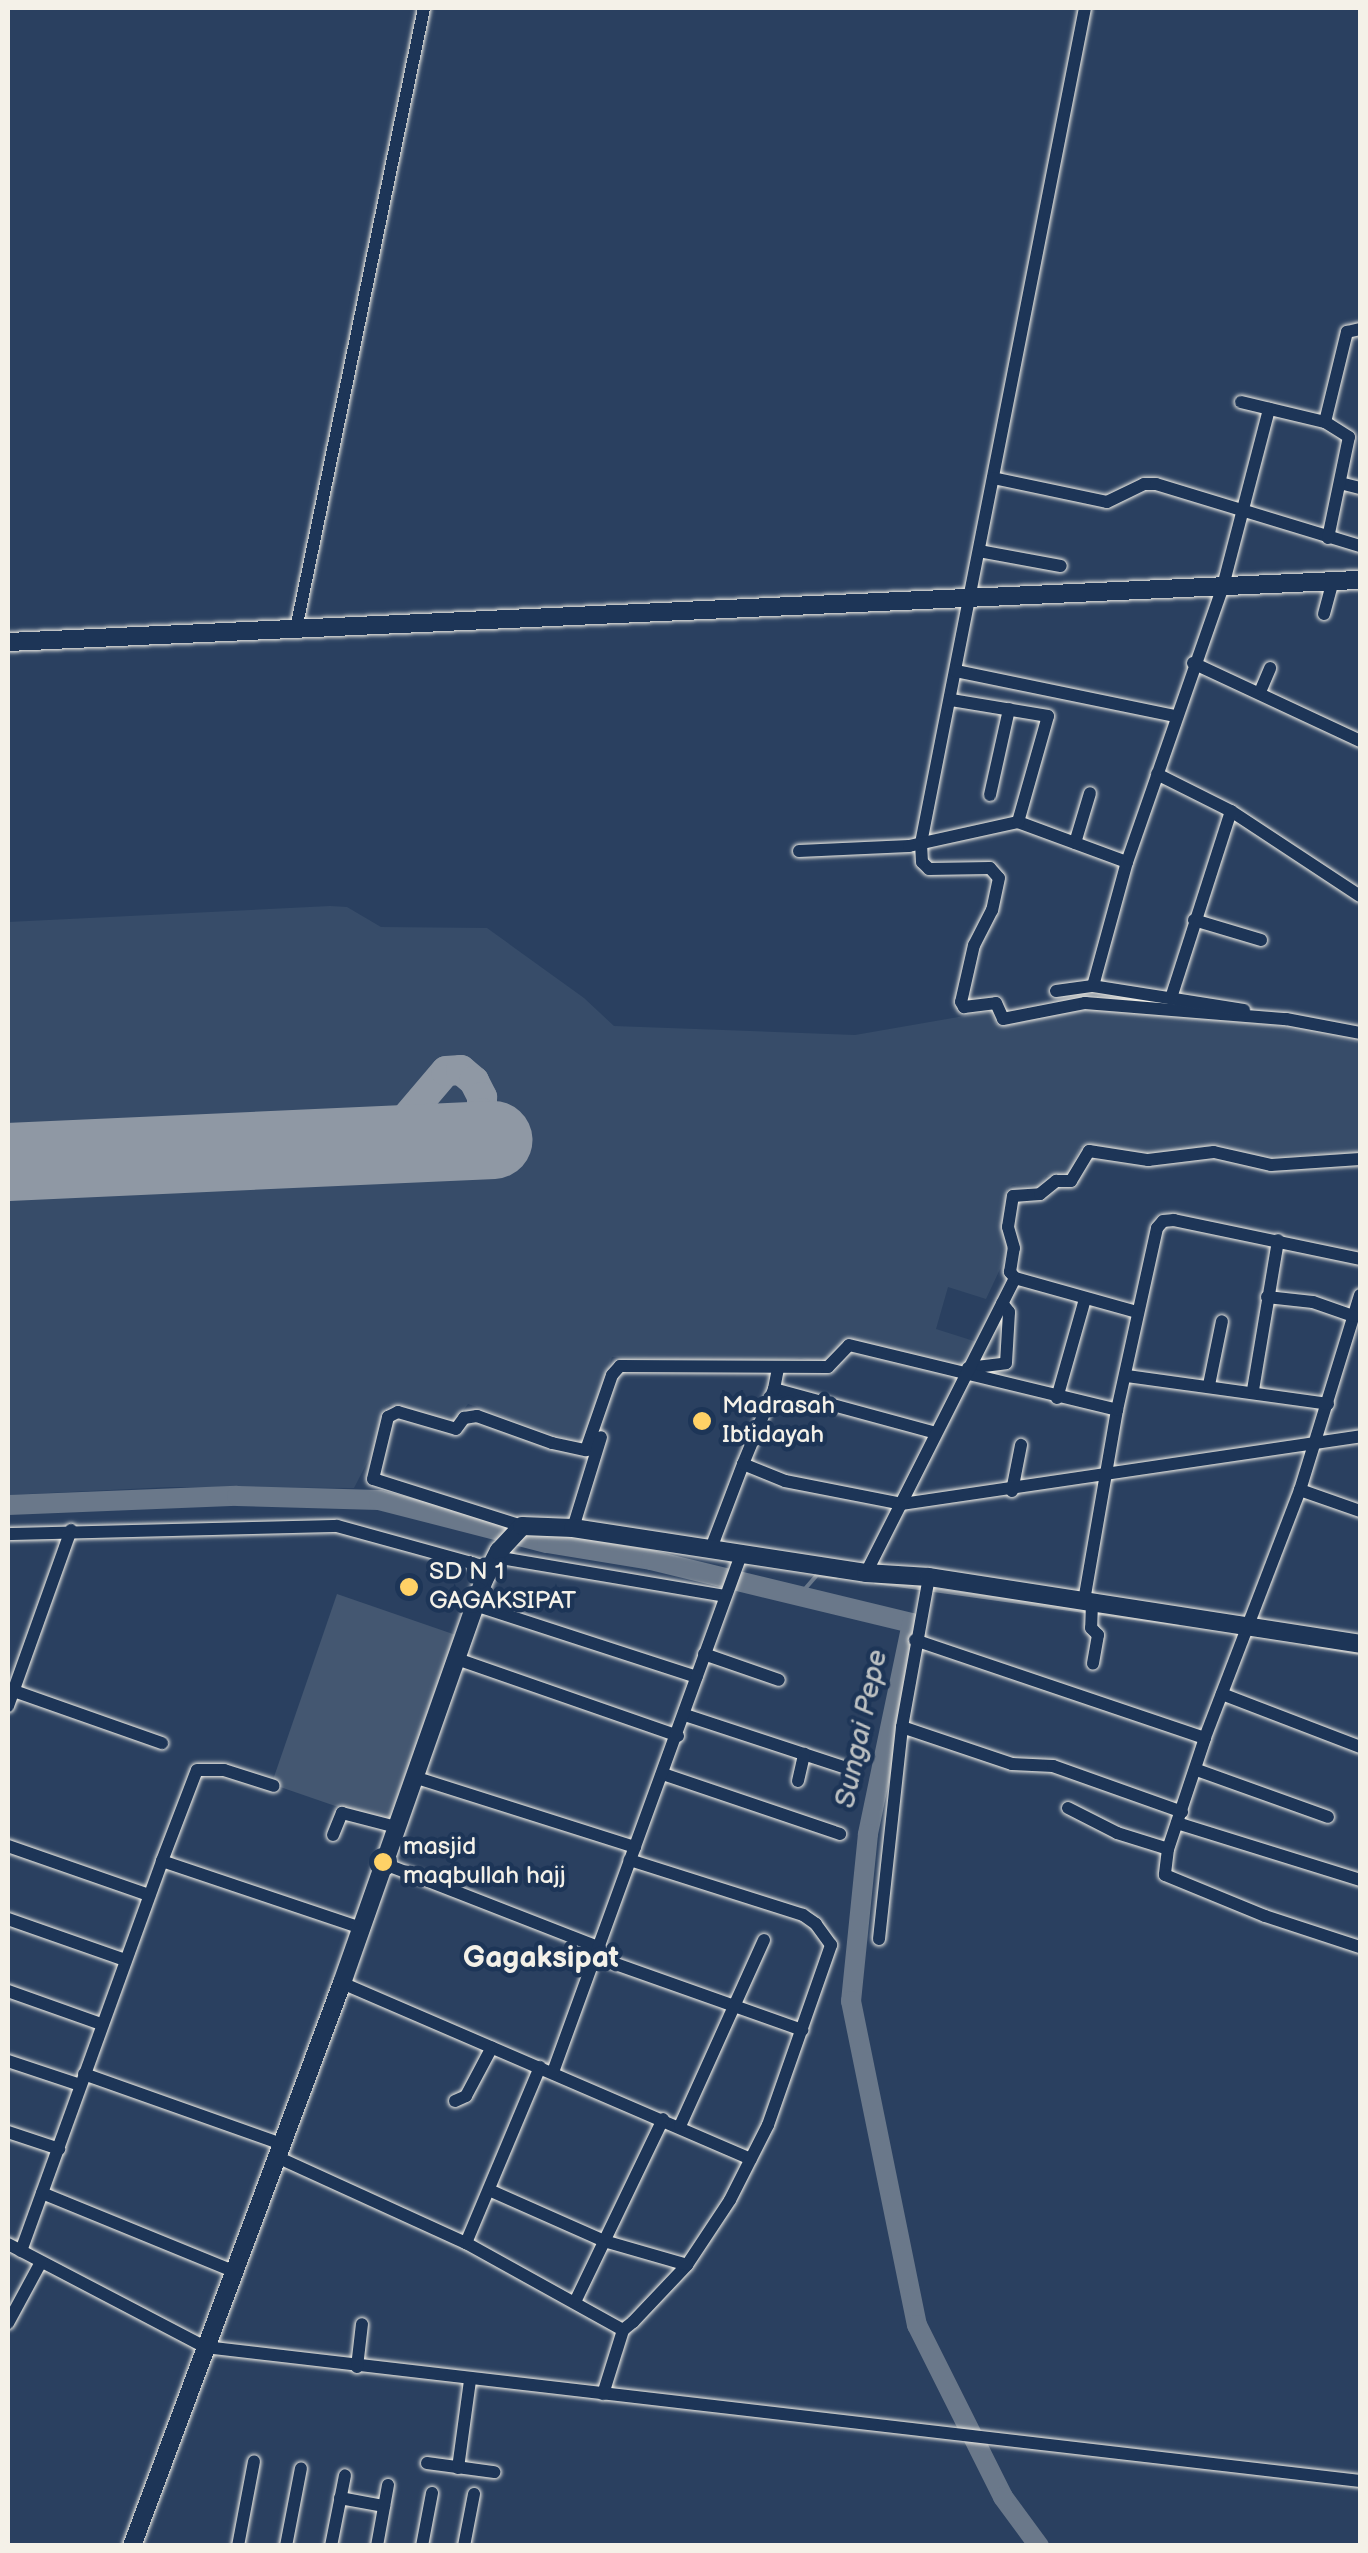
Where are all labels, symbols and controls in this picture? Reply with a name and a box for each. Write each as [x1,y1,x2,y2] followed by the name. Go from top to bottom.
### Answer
[722,1392,835,1451] place label: Madrasah Ibtidayah
[691,1410,713,1432] marker: Madrasah Ibtidayah
[429,1558,576,1617] place label: SD N 1 GAGAKSIPAT
[398,1576,420,1598] marker: SD N 1 GAGAKSIPAT
[829,1647,895,1811] water label: Sungai Pepe
[403,1833,566,1892] place label: masjid maqbullah hajj
[372,1851,394,1873] marker: masjid maqbullah hajj
[463,1940,619,1976] district label: Gagaksipat

